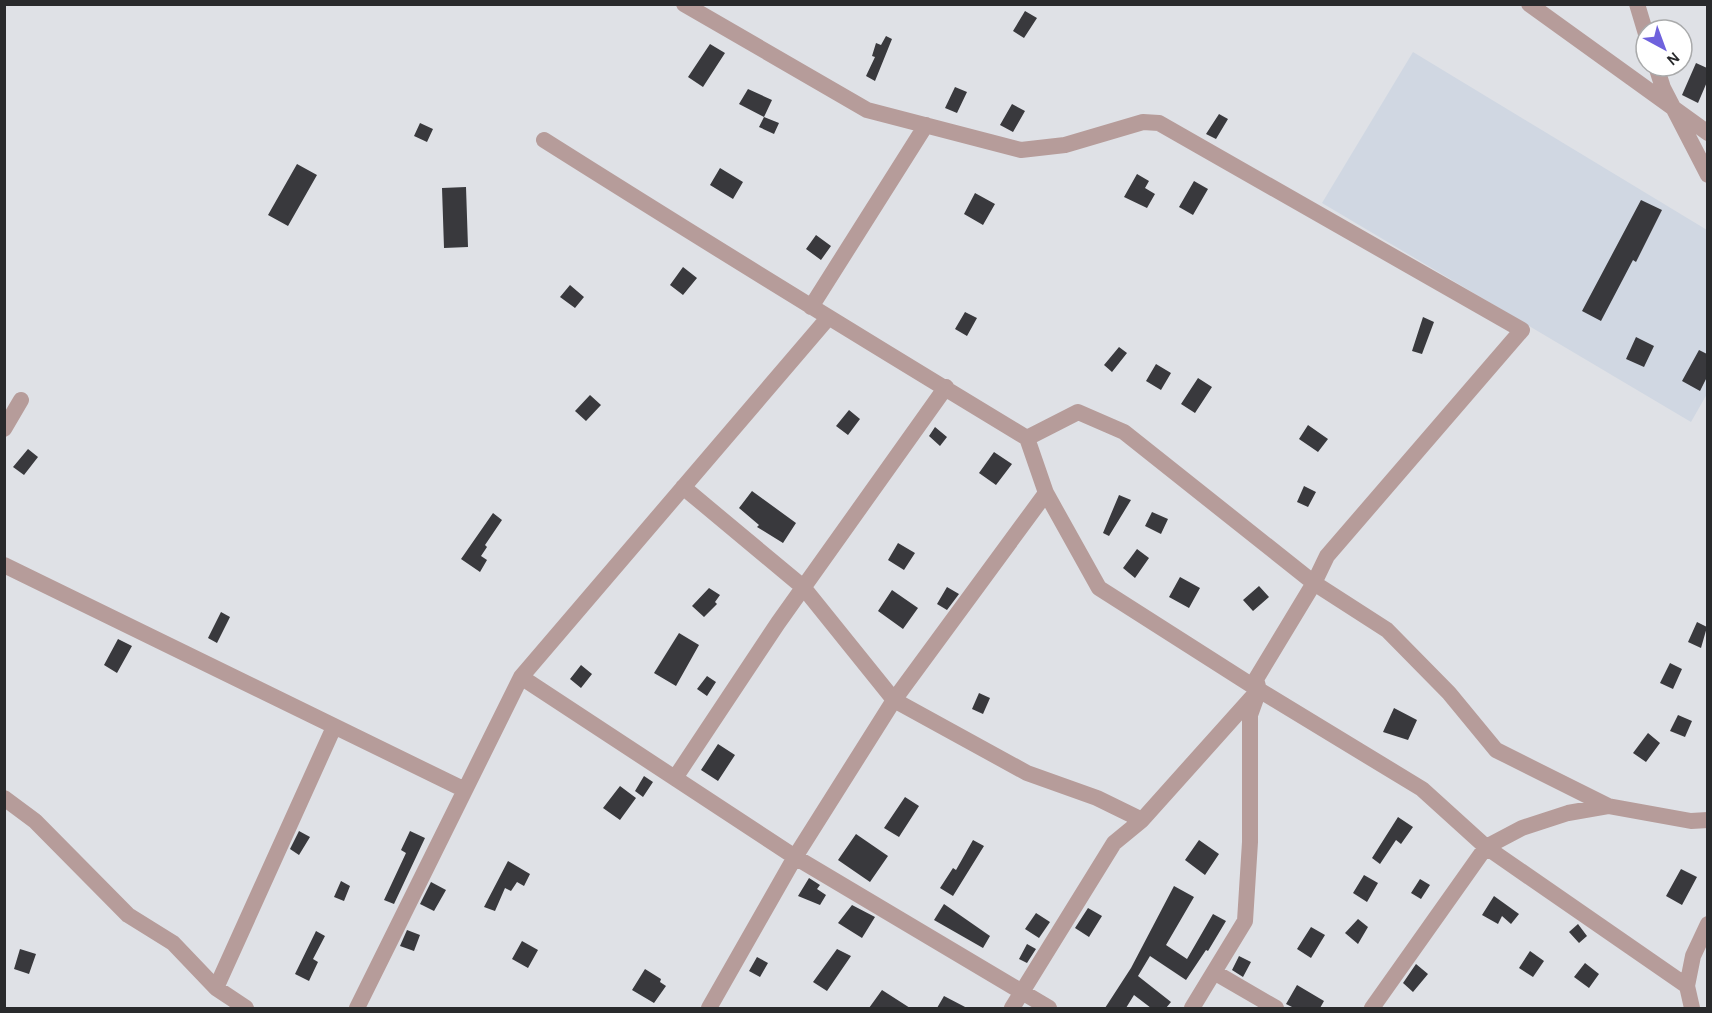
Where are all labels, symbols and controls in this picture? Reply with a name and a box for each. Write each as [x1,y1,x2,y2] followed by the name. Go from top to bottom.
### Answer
[1634,18,1694,78] north arrow
[1664,49,1683,68] text: N

